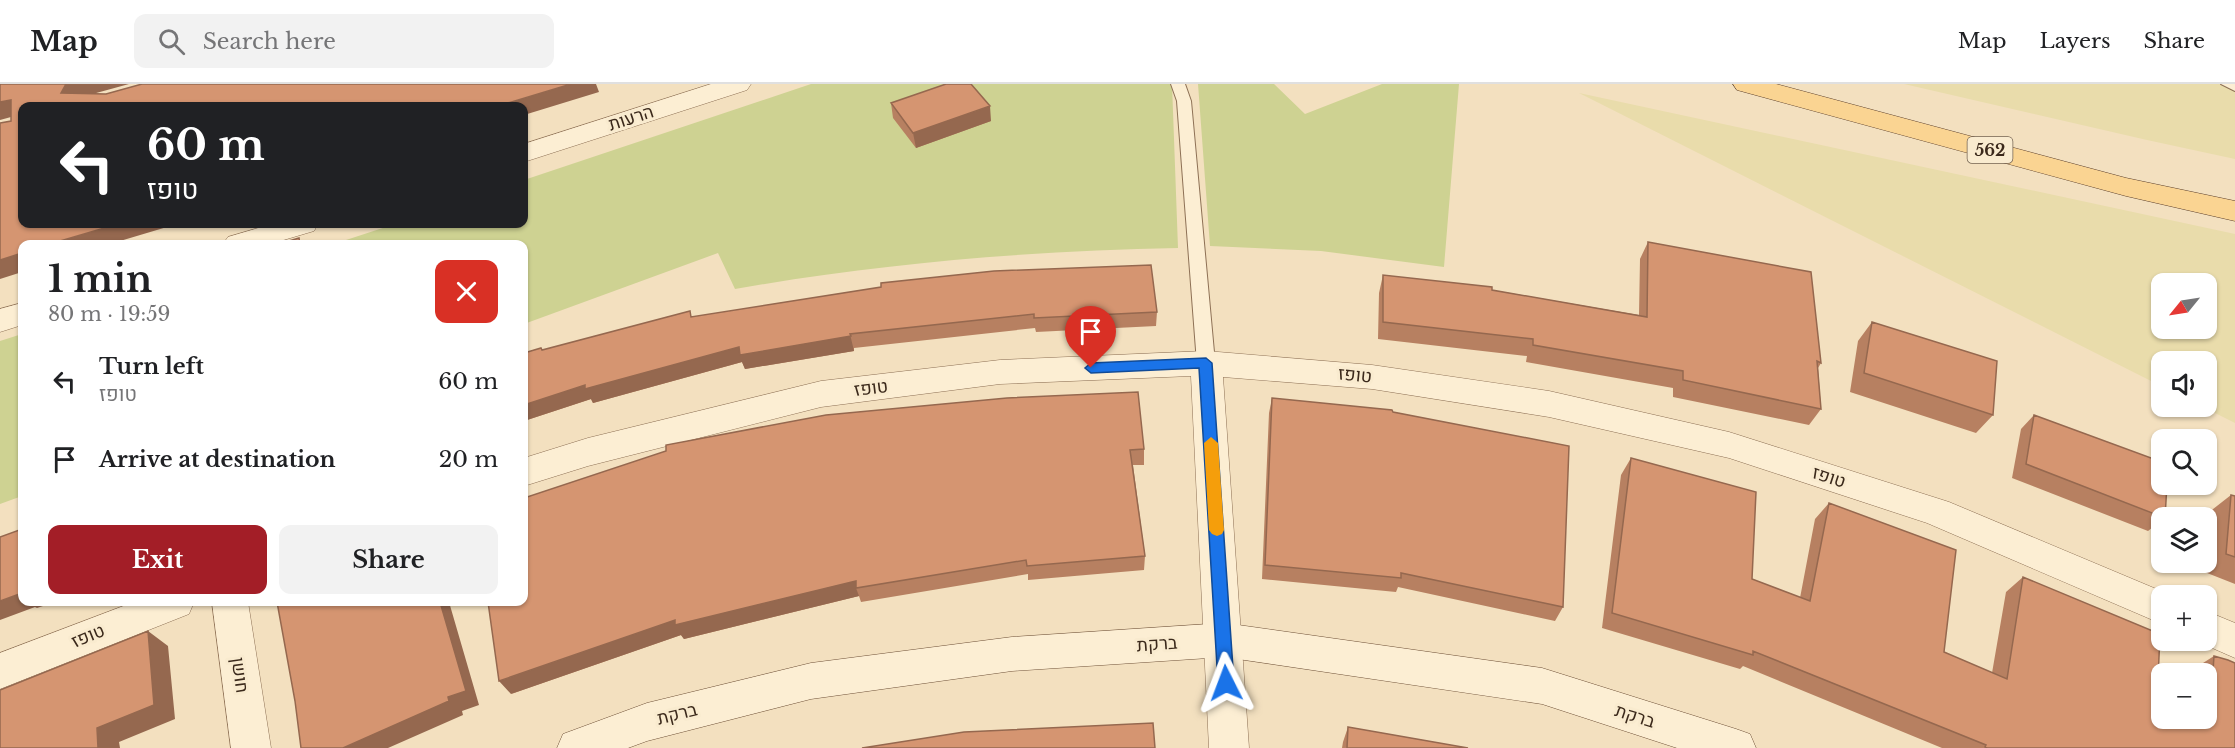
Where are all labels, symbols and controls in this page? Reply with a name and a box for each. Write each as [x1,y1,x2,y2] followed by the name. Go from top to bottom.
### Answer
[134,14,554,68] search box
[30,24,98,59] text: Map
[155,25,188,58] icon: search
[203,28,336,55] text: Search here
[1958,28,2007,54] text: Map
[2040,28,2111,54] text: Layers
[2144,28,2205,54] text: Share
[606,100,656,136] street label: הרעות
[147,119,265,171] text: 60 m
[48,126,126,204] icon: left
[1968,137,2012,163] road number: 562
[147,173,198,206] text: טופז
[48,257,152,302] text: 1 min
[435,260,498,323] button: close
[2151,273,2217,339] north arrow
[2151,273,2217,729] map controls
[48,302,170,326] text: 80 m · 19:59
[1065,306,1116,368] pin
[1074,315,1107,348] icon: arrive
[2151,351,2217,417] button: sound
[99,353,204,380] text: Turn left
[1337,362,1373,388] street label: טופז
[48,365,81,398] icon: left
[438,368,498,395] text: 60 m
[853,375,889,401] street label: טופז
[99,382,137,406] text: טופז
[2151,429,2217,495] button: search
[48,443,81,476] icon: arrive
[99,446,336,473] text: Arrive at destination
[439,446,498,473] text: 20 m
[1809,461,1849,493] street label: טופז
[2151,507,2217,573] button: layers
[48,525,267,594] button: Exit
[279,525,498,594] button: Share
[2151,585,2217,651] button: +
[68,619,108,653] street label: טופז
[1136,632,1179,656] street label: ברקת
[1194,651,1258,715] position arrow
[227,656,253,694] street label: חושן
[2151,663,2217,729] button: −
[655,698,700,730] street label: ברקת
[1612,699,1658,733] street label: ברקת

